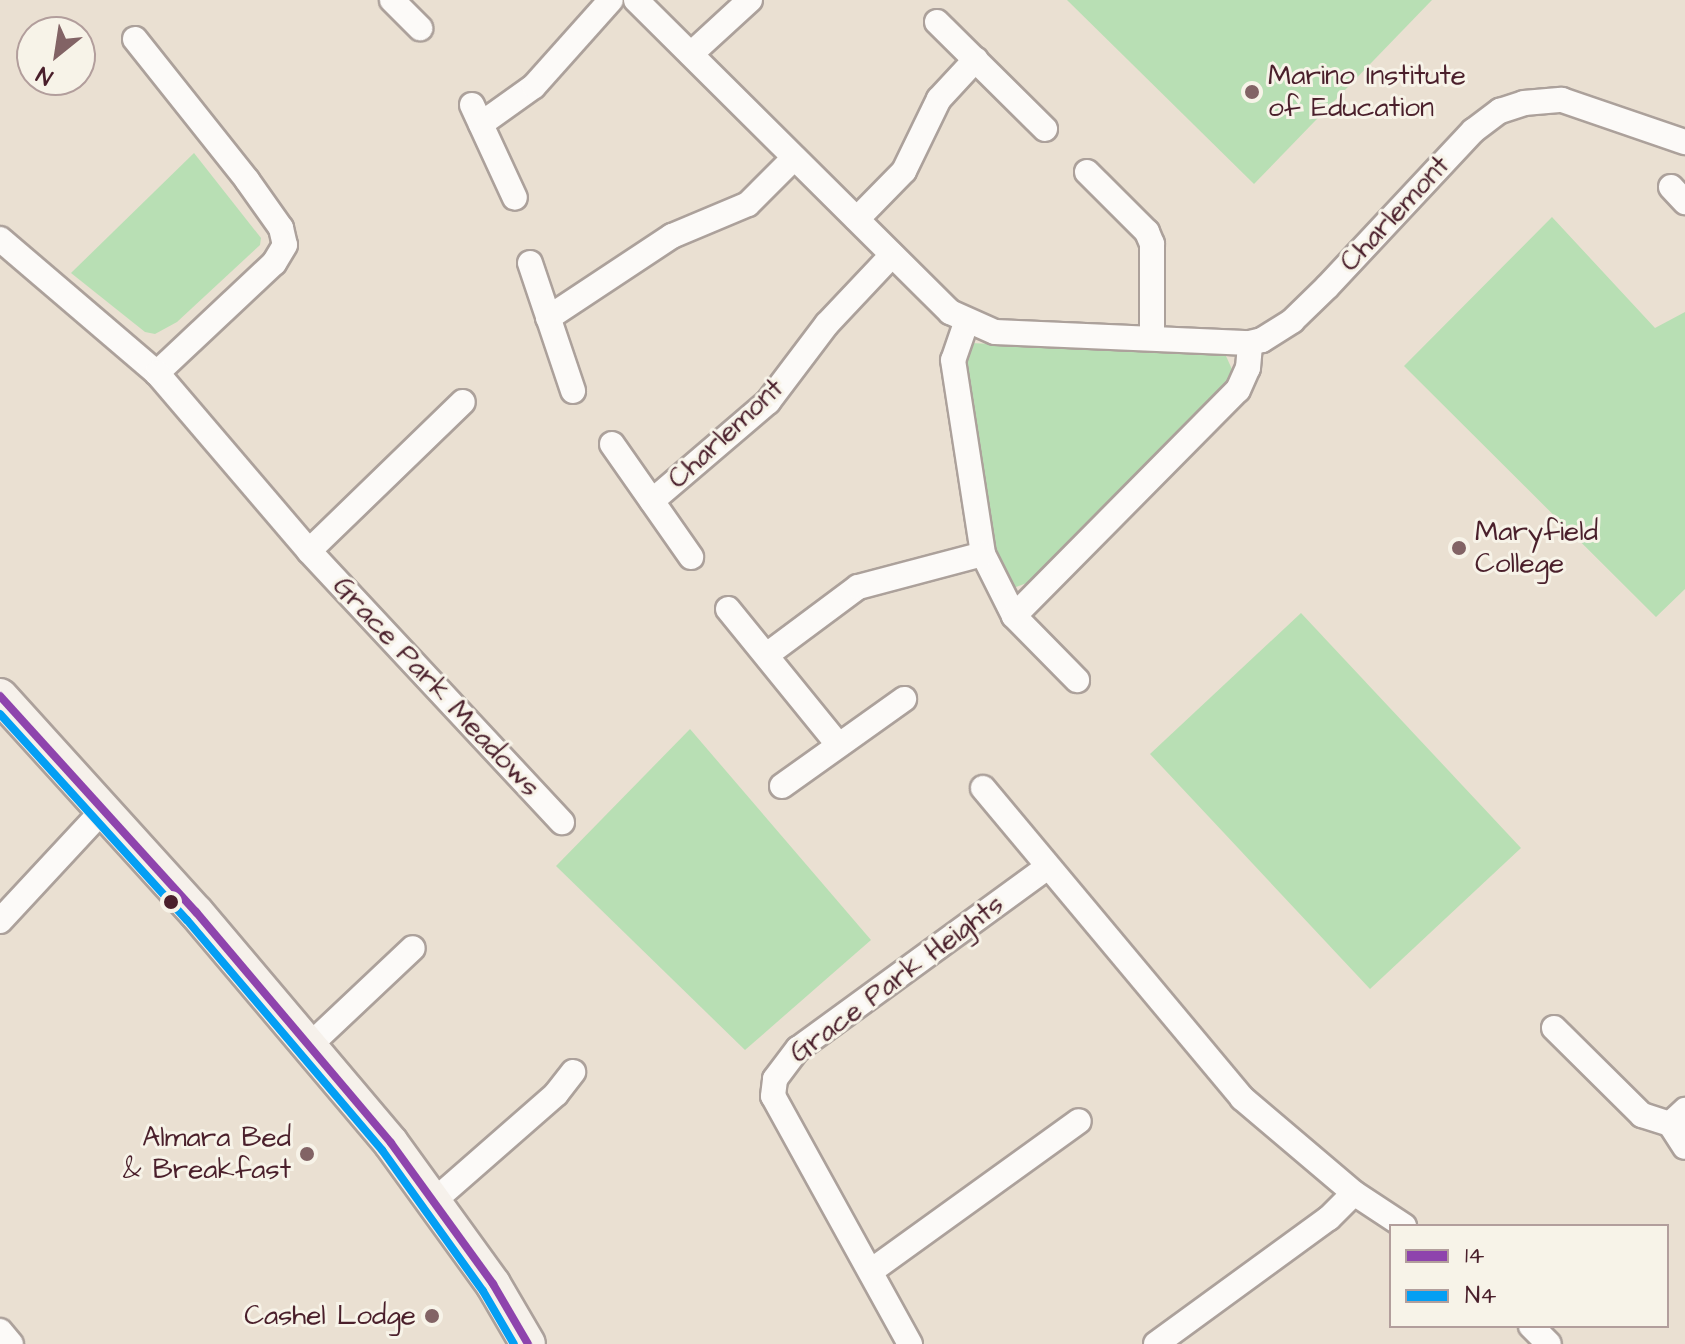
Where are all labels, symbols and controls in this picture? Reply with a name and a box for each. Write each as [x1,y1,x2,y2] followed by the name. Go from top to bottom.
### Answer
[16,16,96,96] north arrow
[31,59,58,92] text: N
[1268,59,1466,125] place label: Marino Institute of Education
[1243,83,1261,101] marker: Marino Institute of Education
[1333,149,1457,279] street label: Charlemont
[661,372,791,496] street label: Charlemont
[1475,515,1598,581] place label: Maryfield College
[1450,539,1468,557] marker: Maryfield College
[325,570,547,804] street label: Grace Park Meadows
[783,888,1011,1070] street label: Grace Park Heights
[163,894,179,910] unlabelled marker
[123,1121,291,1187] place label: Almara Bed & Breakfast
[298,1145,316,1163] marker: Almara Bed & Breakfast
[1389,1224,1669,1328] legend
[1465,1239,1484,1273] text: 14
[1465,1279,1496,1313] text: N4
[244,1299,416,1333] place label: Cashel Lodge
[423,1307,441,1325] marker: Cashel Lodge

